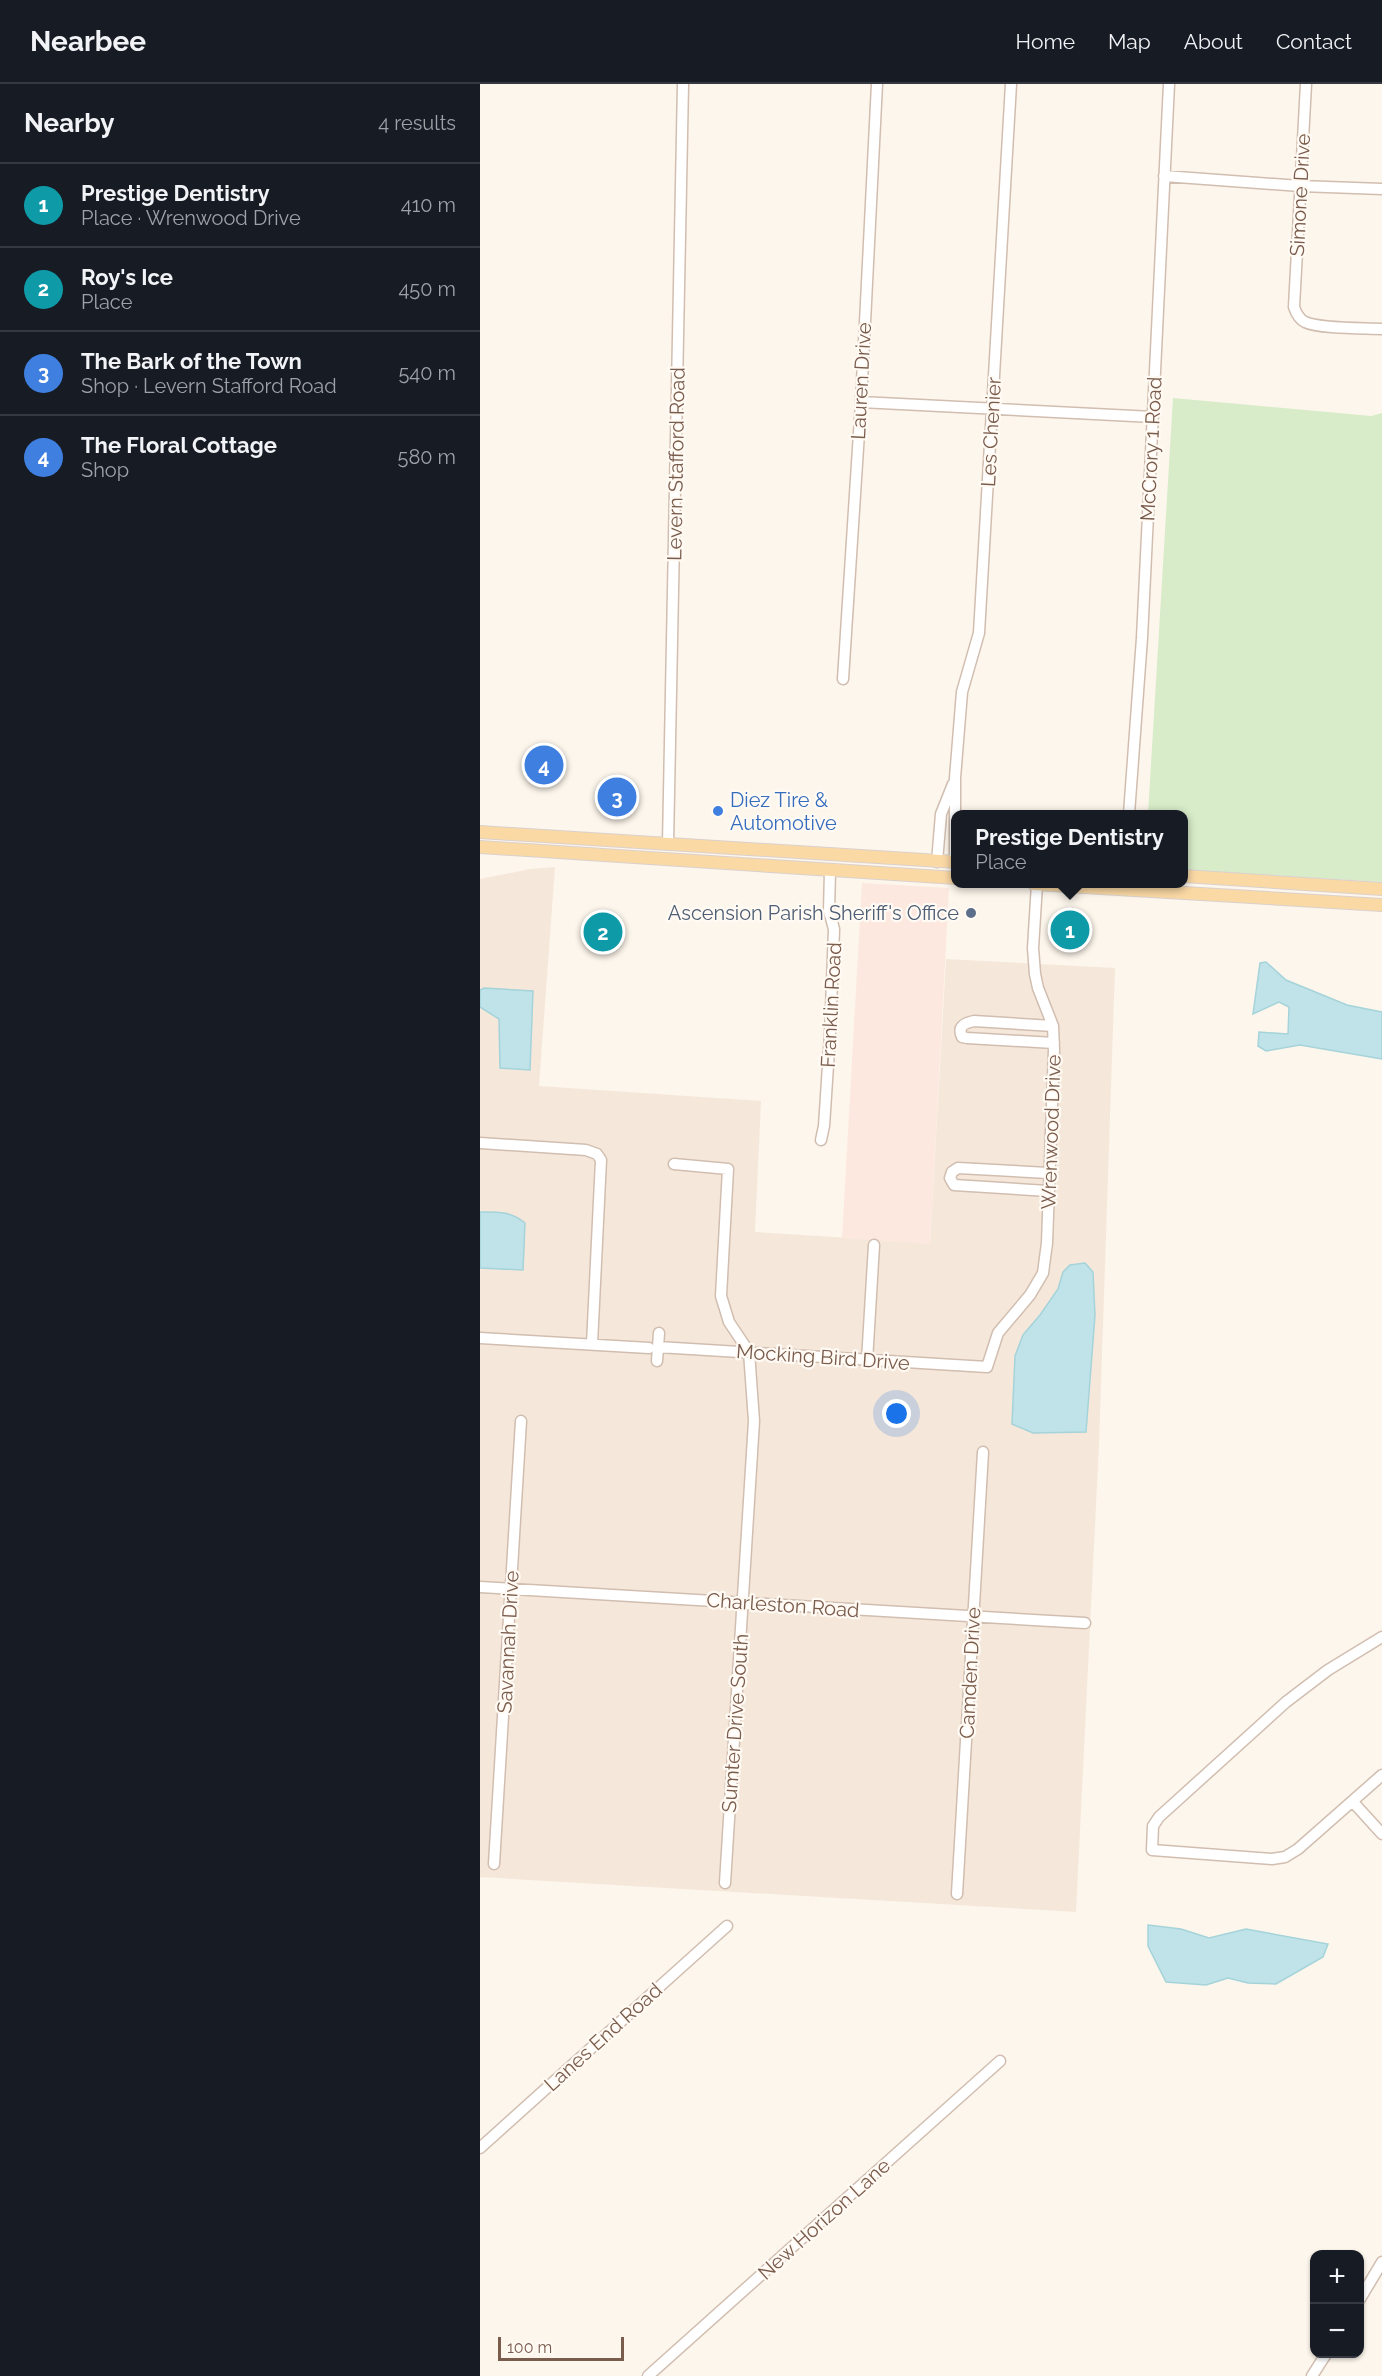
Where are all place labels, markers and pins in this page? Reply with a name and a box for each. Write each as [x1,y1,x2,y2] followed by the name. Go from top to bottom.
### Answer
[524,742,564,788] pin: 4
[598,774,636,820] pin: 3
[730,788,837,835] place label: Diez Tire & Automotive
[711,804,725,818] marker: Diez Tire & Automotive
[668,901,959,925] place label: Ascension Parish Sheriff's Office
[964,906,978,920] marker: Ascension Parish Sheriff's Office
[1050,908,1090,952] pin: 1
[584,910,622,954] pin: 2

